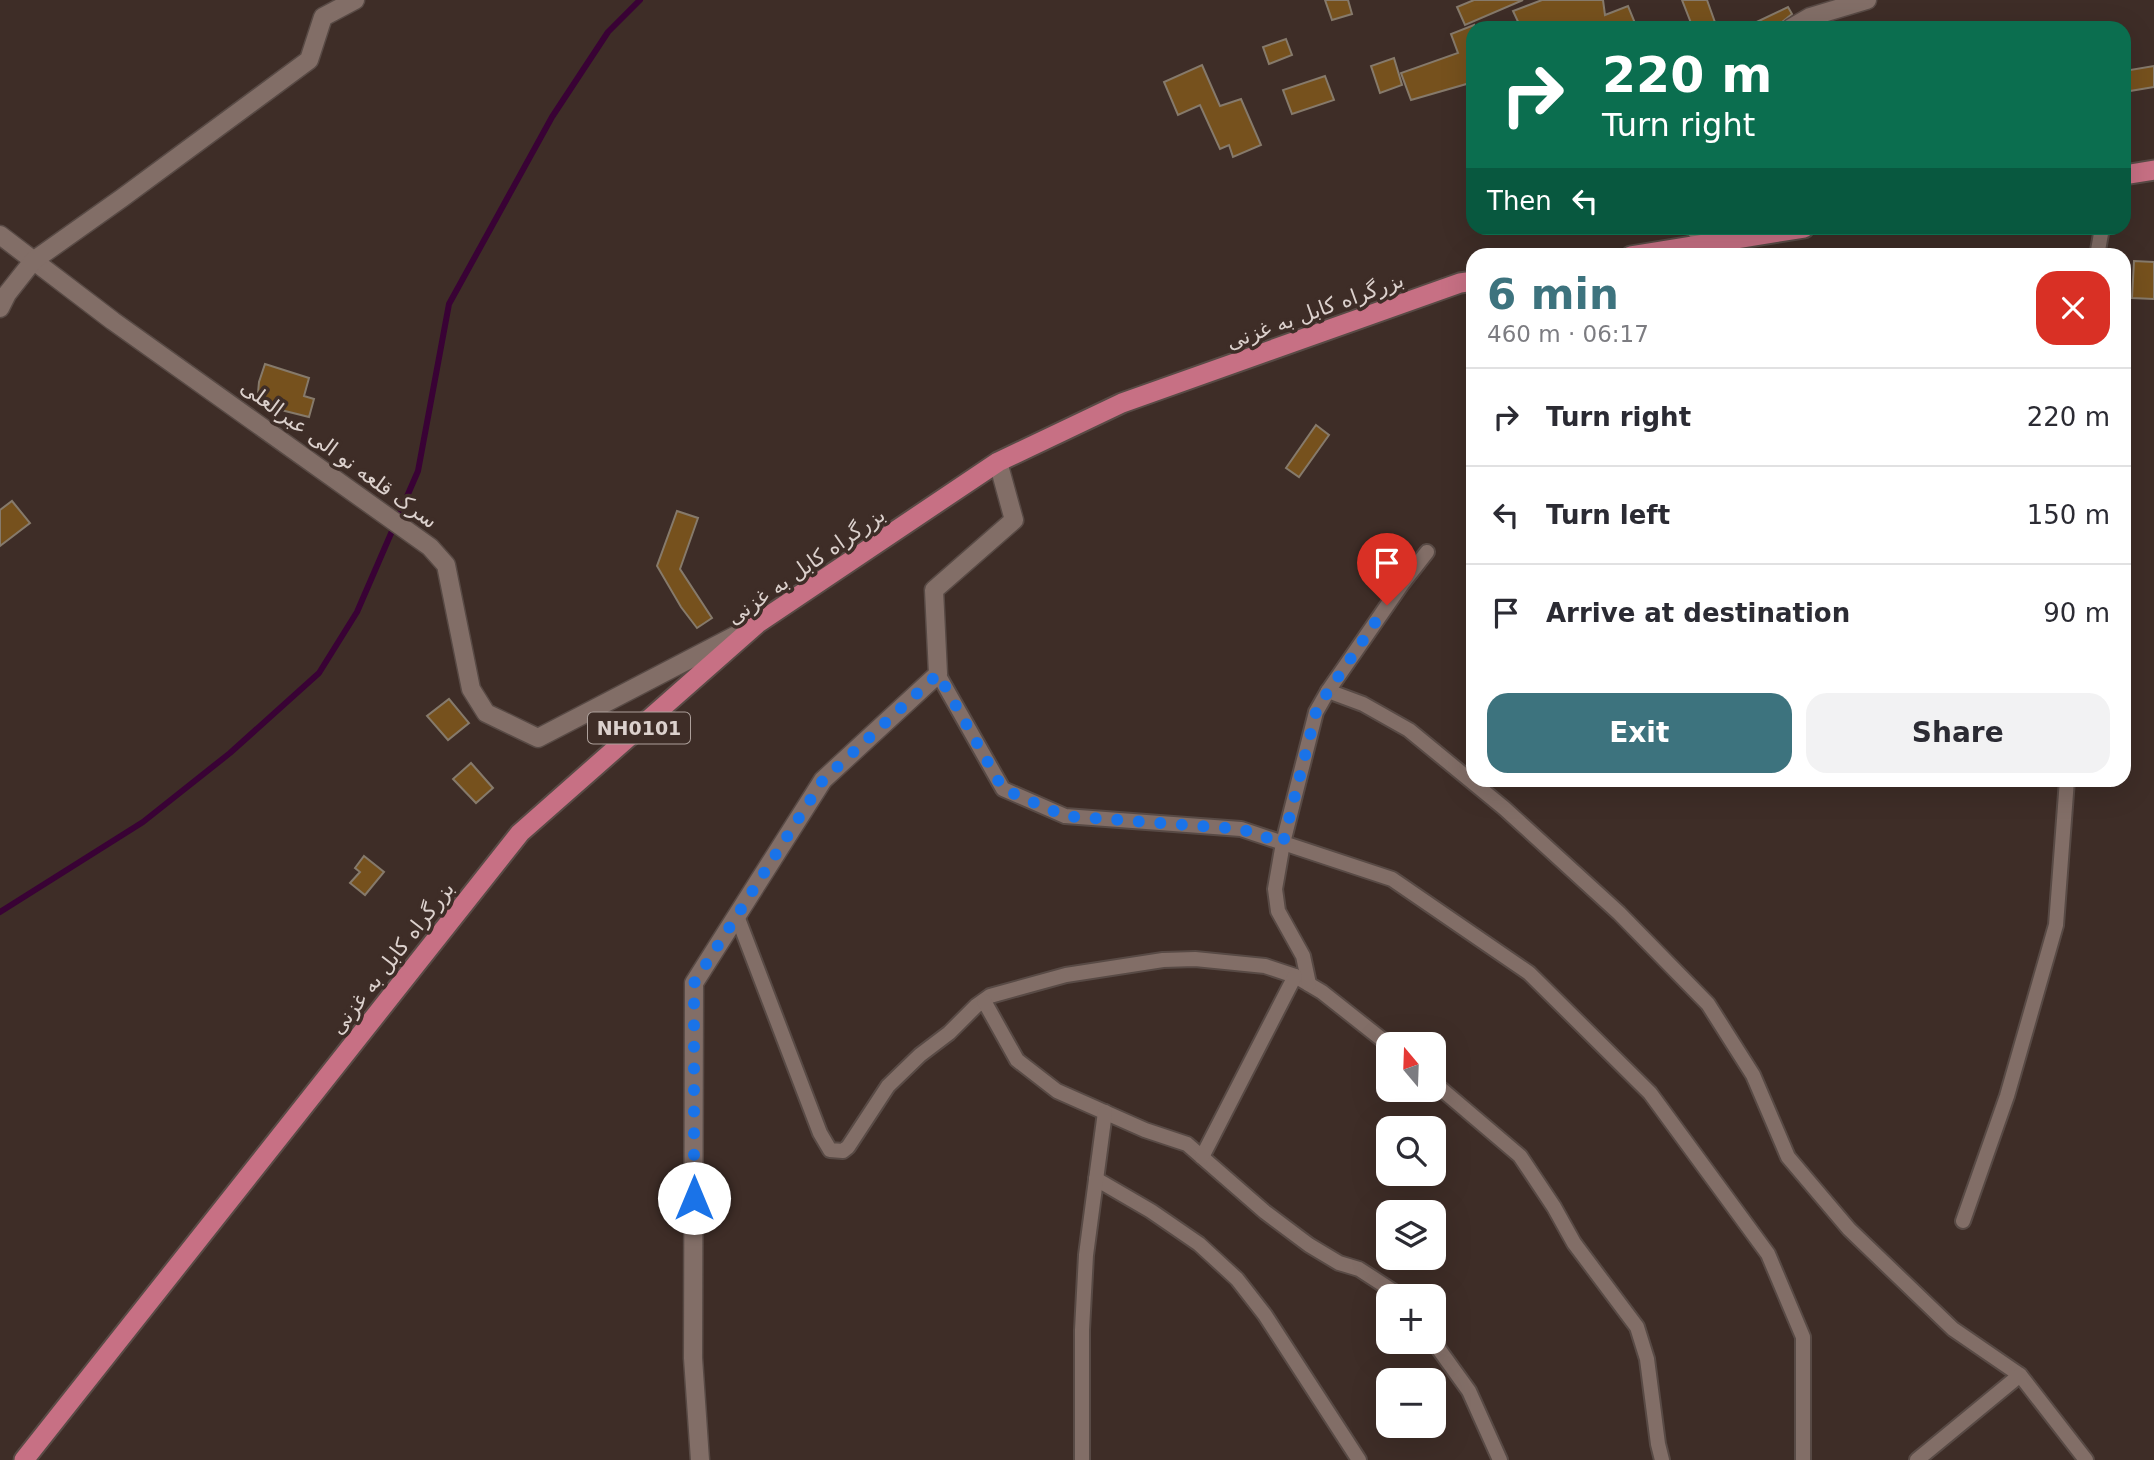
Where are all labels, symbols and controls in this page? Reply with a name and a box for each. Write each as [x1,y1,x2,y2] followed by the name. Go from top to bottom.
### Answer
[1602,47,1772,104] text: 220 m
[1487,49,1578,140] icon: right
[1602,106,1755,144] text: Turn right
[1566,182,1604,220] icon: left
[1487,186,1552,216] text: Then
[1223,268,1407,354] street label: بزرگراه کابل به غزنی
[1487,270,1619,319] text: 6 min
[2036,271,2110,345] button: close
[1487,321,1649,347] text: 460 m · 06:17
[236,375,442,533] street label: سرک قلعه نو الی عبرالعلی
[1487,398,1525,436] icon: right
[1546,402,1691,432] text: Turn right
[2027,402,2110,432] text: 220 m
[1487,496,1525,534] icon: left
[1546,500,1670,530] text: Turn left
[2027,500,2110,530] text: 150 m
[722,502,890,630] street label: بزرگراه کابل به غزنی
[1357,533,1417,605] pin
[1368,544,1406,582] icon: arrive
[1487,594,1525,632] icon: arrive
[1546,598,1850,628] text: Arrive at destination
[2043,598,2110,628] text: 90 m
[1487,693,1792,773] button: Exit
[1806,693,2110,773] button: Share
[588,712,690,744] road number: NH0101
[325,877,459,1039] street label: بزرگراه کابل به غزنی
[1376,1032,1446,1102] north arrow
[1376,1032,1446,1438] map controls
[1376,1116,1446,1186] button: search
[657,1161,731,1235] position arrow
[1376,1200,1446,1270] button: layers
[1376,1284,1446,1354] button: +
[1376,1368,1446,1438] button: −

